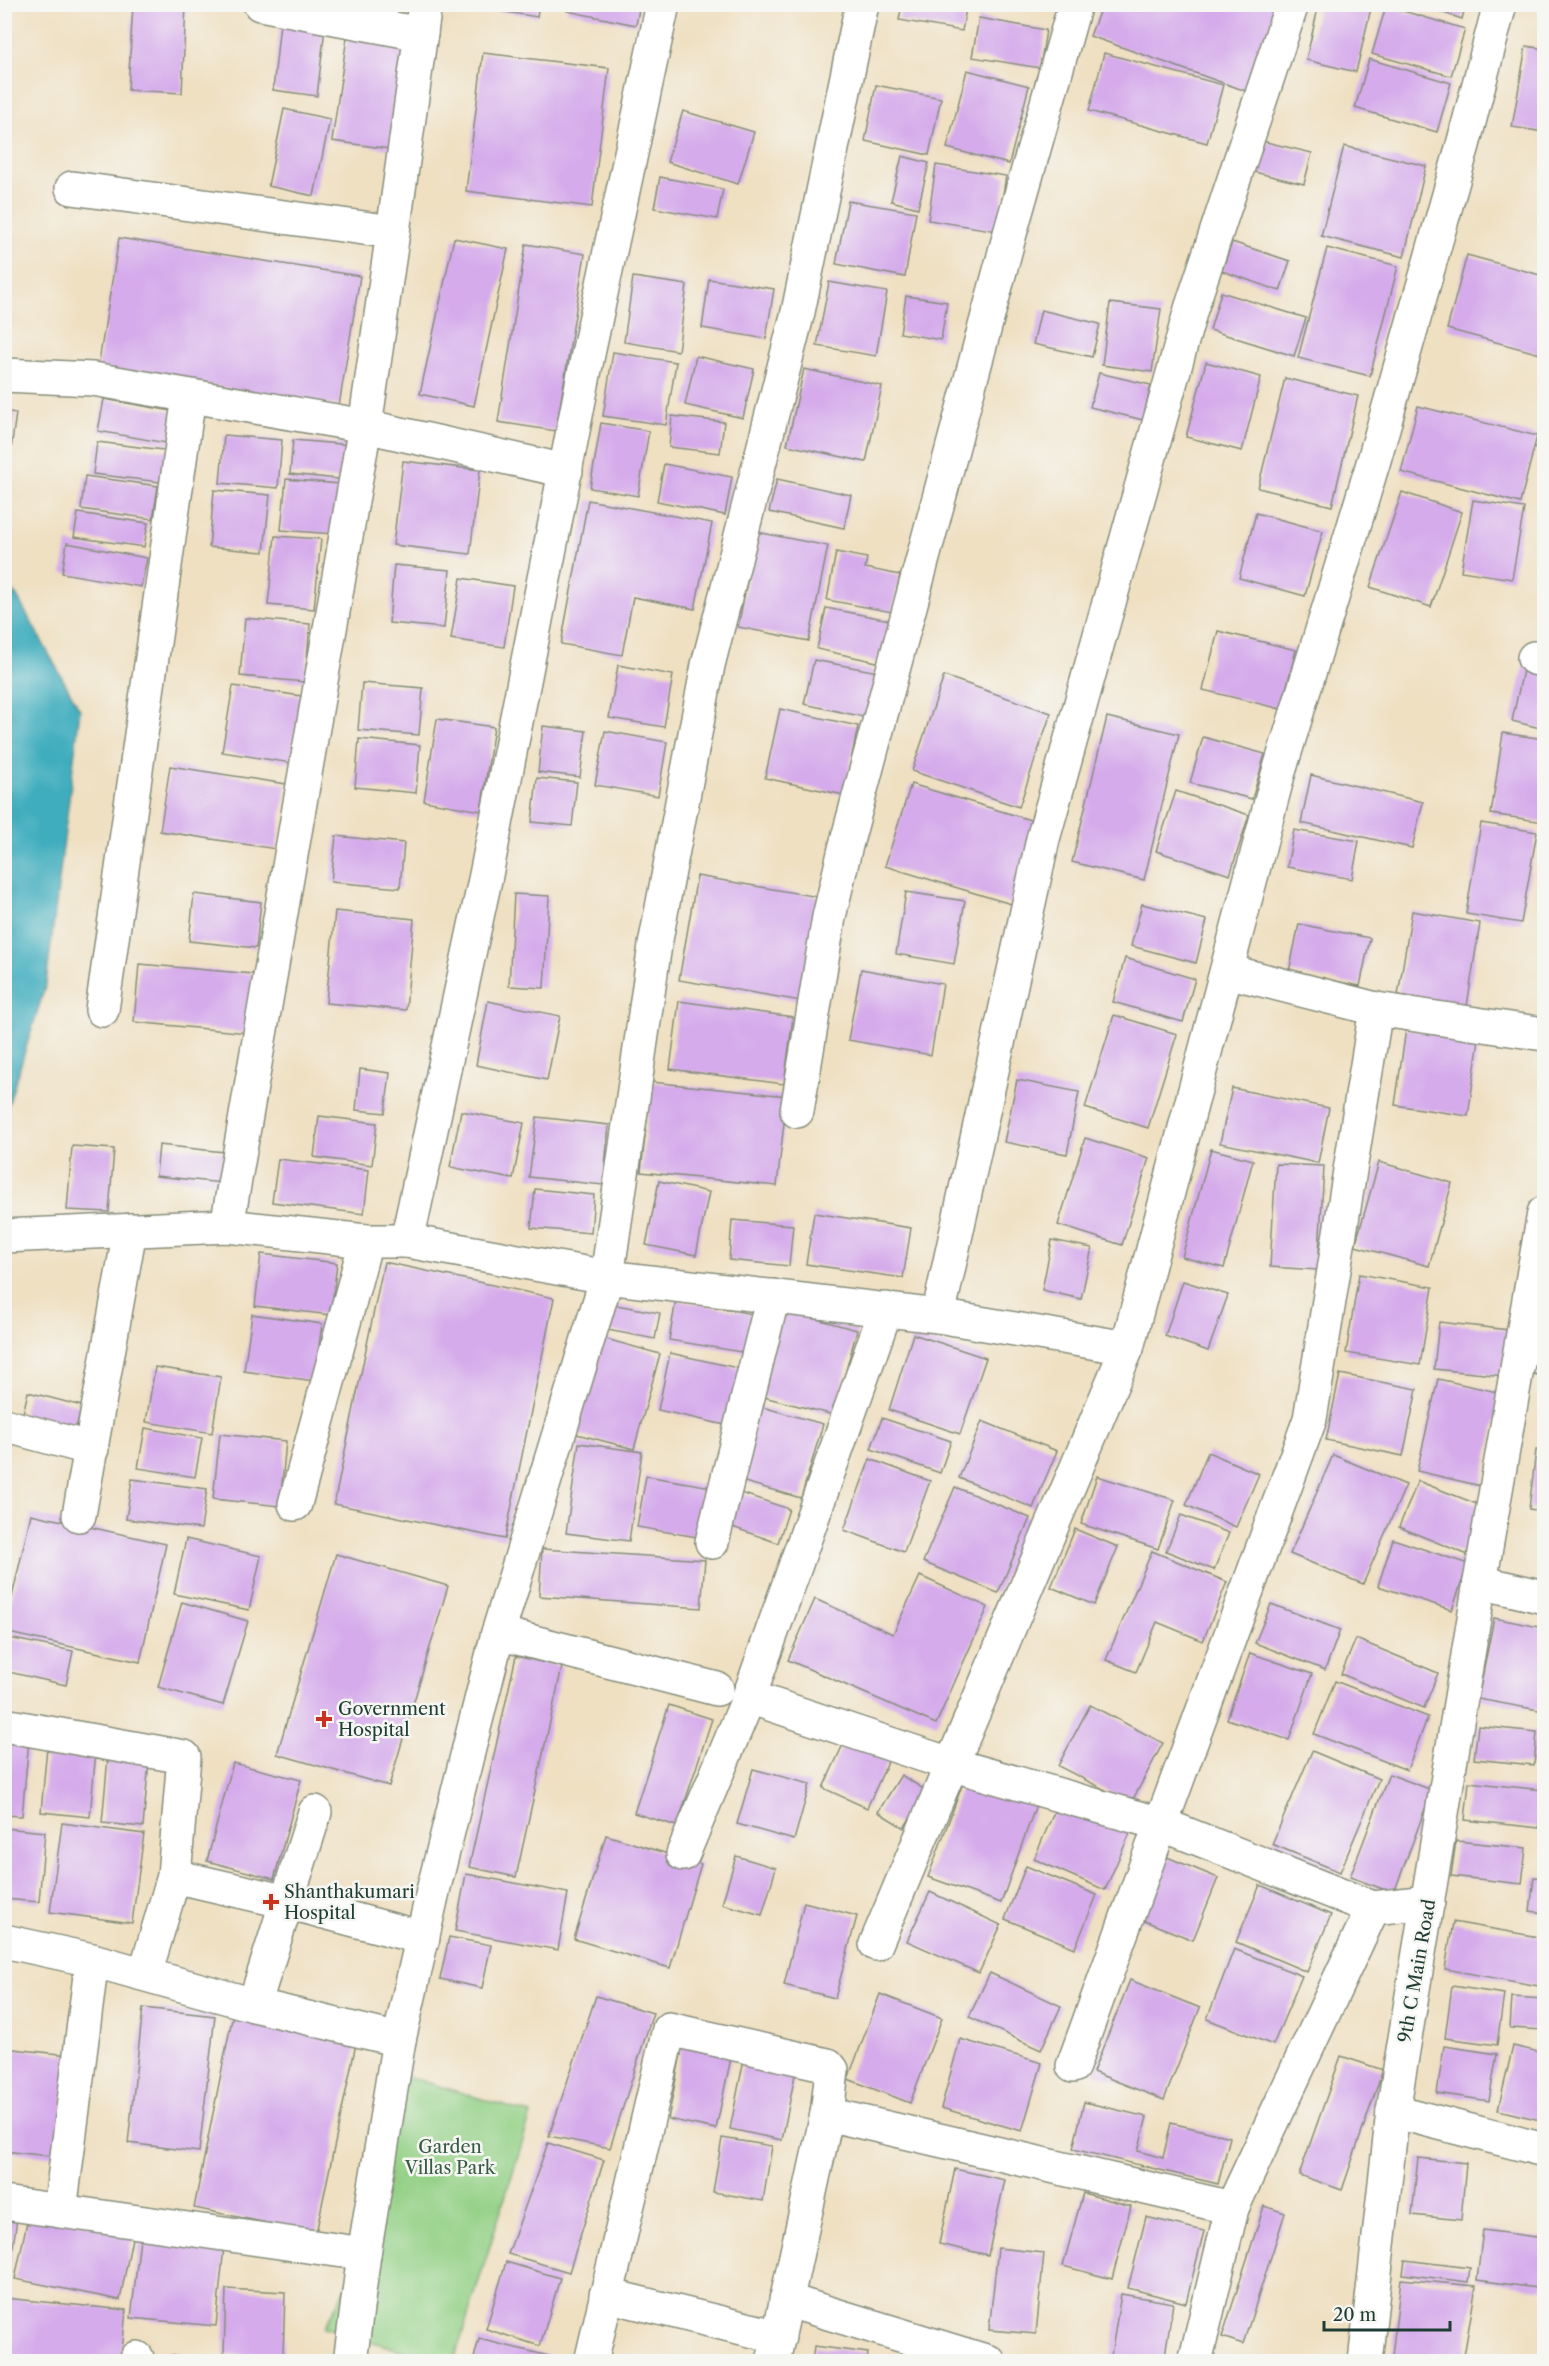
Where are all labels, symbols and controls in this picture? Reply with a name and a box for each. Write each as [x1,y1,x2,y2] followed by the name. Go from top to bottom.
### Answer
[338,1698,446,1741] place label: Government Hospital
[315,1710,333,1728] marker: Government Hospital
[284,1881,415,1924] place label: Shanthakumari Hospital
[262,1893,280,1911] marker: Shanthakumari Hospital
[1394,1898,1440,2044] street label: 9th C Main Road
[404,2136,497,2179] park label: Garden Villas Park
[1324,2294,1450,2332] scale bar
[1333,2304,1377,2326] text: 20 m

